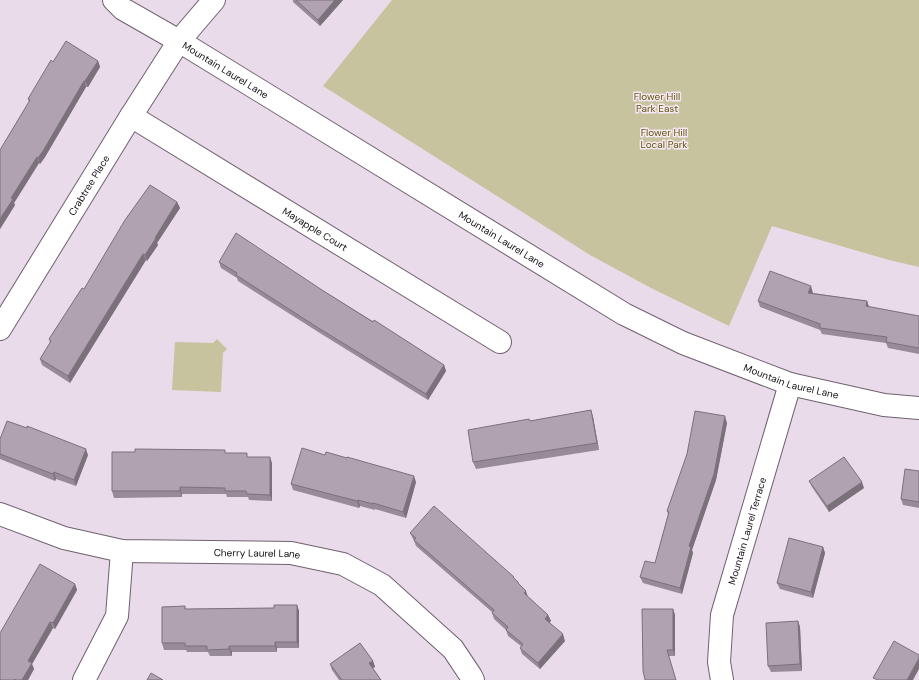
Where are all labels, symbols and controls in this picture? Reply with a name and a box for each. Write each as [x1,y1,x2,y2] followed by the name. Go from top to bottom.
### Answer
[180,38,271,101] street label: Mountain Laurel Lane
[634,90,680,115] park label: Flower Hill Park East
[641,126,687,151] park label: Flower Hill Local Park
[65,152,112,218] street label: Crabtree Place
[280,204,350,254] street label: Mayapple Court
[456,208,548,271] street label: Mountain Laurel Lane
[742,360,840,401] street label: Mountain Laurel Lane
[725,475,769,586] street label: Mountain Laurel Terrace
[214,546,302,561] street label: Cherry Laurel Lane

